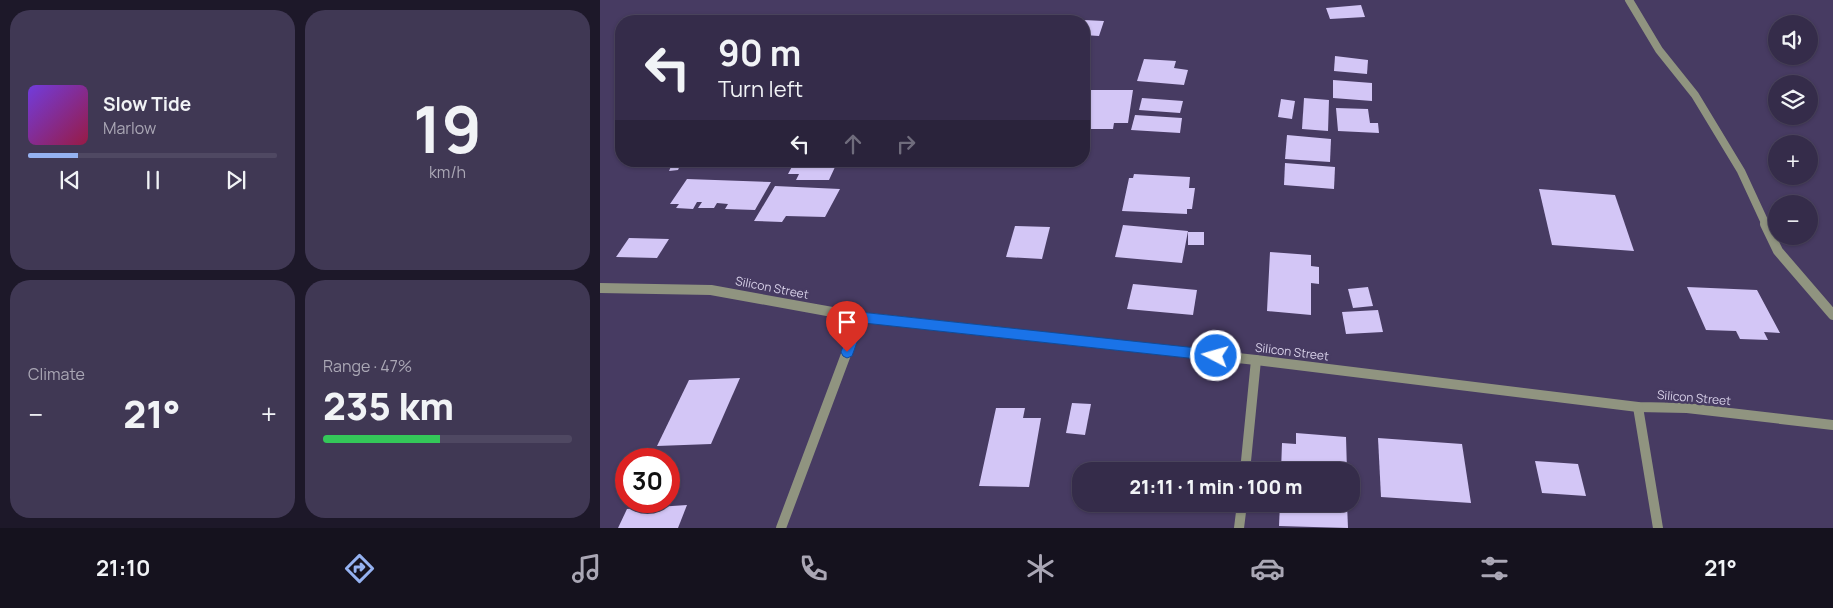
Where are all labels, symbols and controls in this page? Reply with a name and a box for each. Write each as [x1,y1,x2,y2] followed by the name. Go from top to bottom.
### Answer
[1768,15,1818,245] map controls
[1768,15,1818,65] button: sound
[718,29,801,77] text: 90 m
[635,35,700,100] icon: left
[718,74,803,104] text: Turn left
[1768,75,1818,125] button: layers
[413,84,482,173] text: 19
[103,91,191,117] text: Slow Tide
[103,117,156,139] text: Marlow
[786,130,814,158] icon: left
[839,130,867,158] icon: ahead
[892,130,920,158] icon: right
[1768,135,1818,185] button: +
[429,161,466,183] text: km/h
[56,166,84,194] icon: previous
[139,166,167,194] icon: pause
[222,166,250,194] icon: next
[1768,195,1818,245] button: −
[734,272,810,303] street label: Silicon Street
[826,301,868,352] pin
[833,308,861,336] icon: arrive
[1189,329,1241,381] position arrow
[1254,339,1330,364] street label: Silicon Street
[323,355,412,377] text: Range · 47%
[28,363,85,385] text: Climate
[323,379,454,431] text: 235 km
[1656,386,1732,409] street label: Silicon Street
[123,387,181,439] text: 21°
[28,395,43,433] text: −
[261,395,277,433] text: +
[615,448,680,513] speed limit sign: 30
[1130,474,1302,500] text: 21:11 · 1 min · 100 m
[342,551,377,586] icon: directions
[569,551,604,586] icon: music
[796,551,831,586] icon: phone
[1023,551,1058,586] icon: climate
[1250,551,1285,586] icon: car
[1477,551,1512,586] icon: filters
[96,553,150,583] text: 21:10
[1704,553,1737,583] text: 21°

